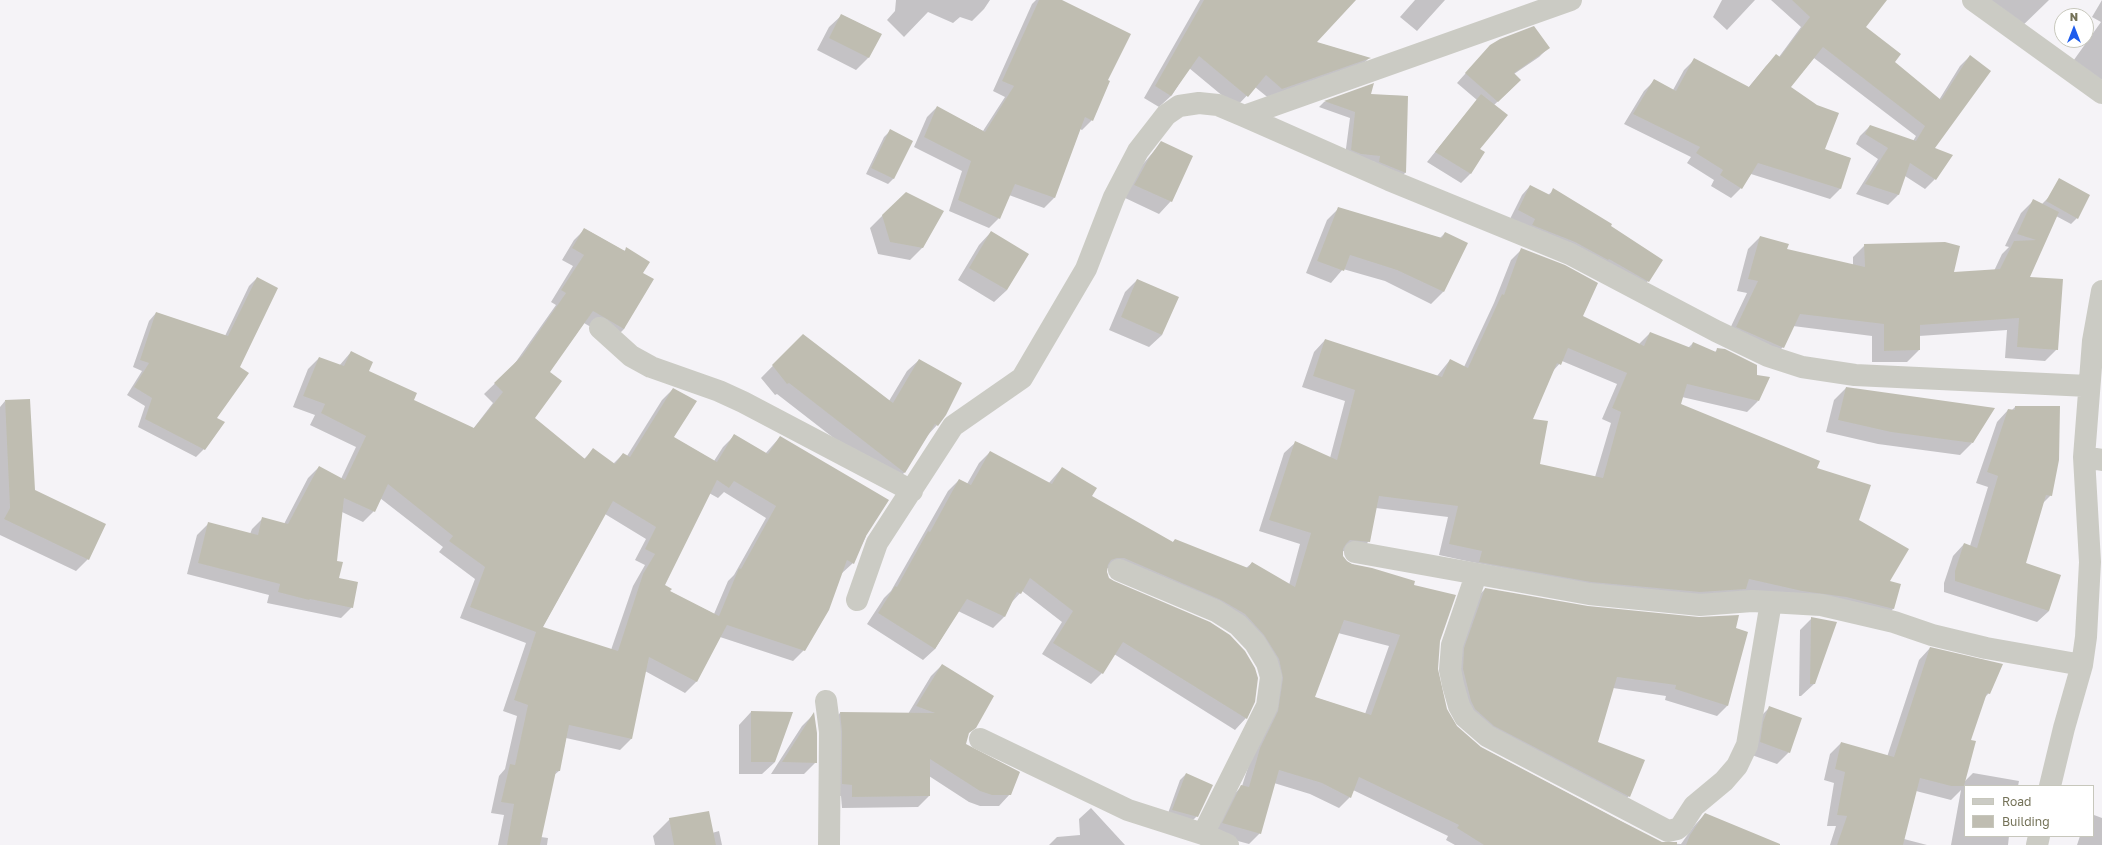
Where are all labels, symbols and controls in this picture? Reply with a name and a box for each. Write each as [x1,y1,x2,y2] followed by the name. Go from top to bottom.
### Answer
[2054,8,2094,48] north arrow
[2070,10,2078,23] text: N
[1964,785,2094,837] legend
[2002,794,2031,809] text: Road
[2002,814,2050,829] text: Building

